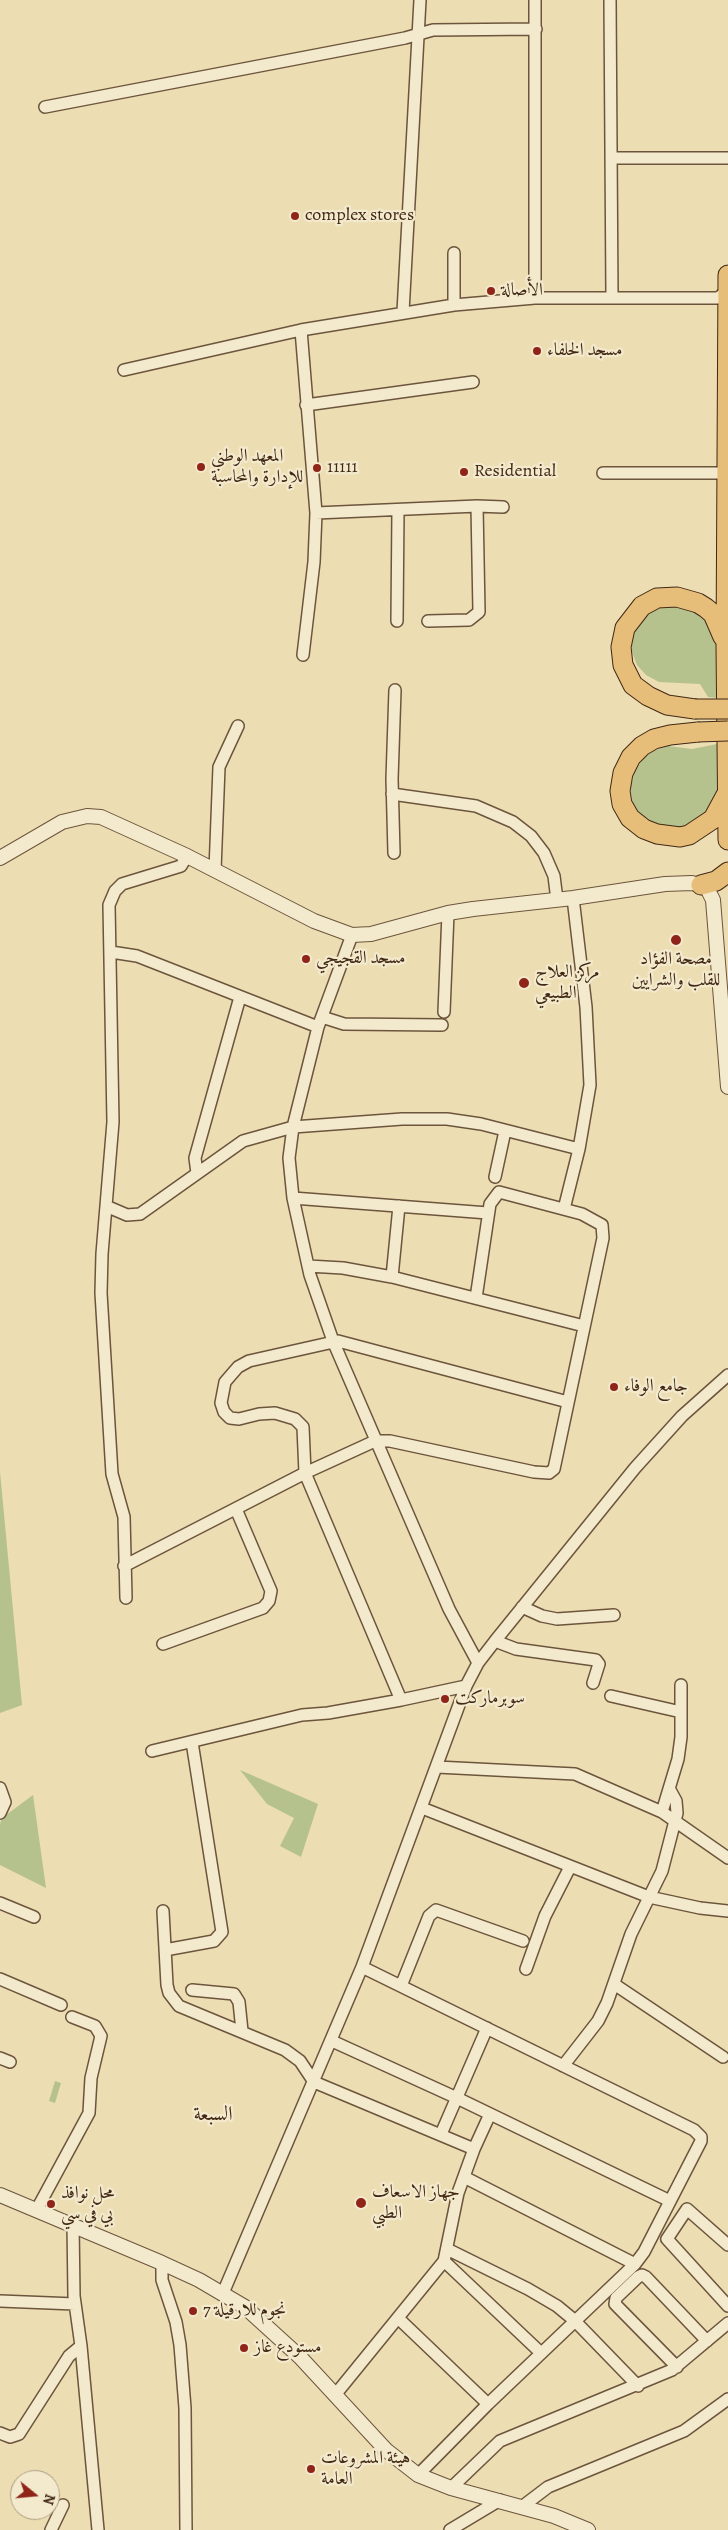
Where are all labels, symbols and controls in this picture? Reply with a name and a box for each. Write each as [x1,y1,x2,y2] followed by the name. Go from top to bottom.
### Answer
[305,205,414,227] place label: complex stores
[289,210,301,222] marker: complex stores
[501,280,543,302] place label: الأصالة
[485,285,497,297] marker: الأصالة
[547,340,622,362] place label: مسجد الخلفاء
[531,345,543,357] marker: مسجد الخلفاء
[211,446,303,488] place label: المعهد الوطني للإدارة والمحاسبة
[327,457,358,479] place label: 11111
[195,461,207,473] marker: المعهد الوطني للإدارة والمحاسبة
[474,461,556,483] place label: Residential
[311,462,323,474] marker: 11111
[458,466,470,478] marker: Residential
[669,933,683,947] marker: مصحة الفؤاد للقلب والشرايين
[316,948,406,970] place label: مسجد القجيجي
[632,949,720,992] place label: مصحة الفؤاد للقلب والشرايين
[300,953,312,965] marker: مسجد القجيجي
[535,962,599,1004] place label: مركز العلاج الطبيعي
[517,976,531,990] marker: مركز العلاج الطبيعي
[624,1376,688,1398] place label: جامع الوفاء
[608,1381,620,1393] marker: جامع الوفاء
[455,1688,525,1710] place label: سوبرماركت
[439,1693,451,1705] marker: سوبرماركت
[194,2103,232,2127] district label: السبعة
[372,2182,460,2224] place label: جهاز الاسعاف الطبي
[61,2183,114,2226] place label: محل نوافذ بي في سي
[354,2196,368,2210] marker: جهاز الاسعاف الطبي
[45,2198,57,2210] marker: محل نوافذ بي في سي
[203,2300,286,2322] place label: 7 نجوم للارقيلة
[187,2305,199,2317] marker: 7 نجوم للارقيلة
[254,2337,322,2359] place label: مستودع غاز
[238,2342,250,2354] marker: مستودع غاز
[321,2448,410,2490] place label: هيئة المشروعات العامة
[305,2463,317,2475] marker: هيئة المشروعات العامة
[10,2470,60,2520] north arrow
[38,2492,59,2507] text: N

